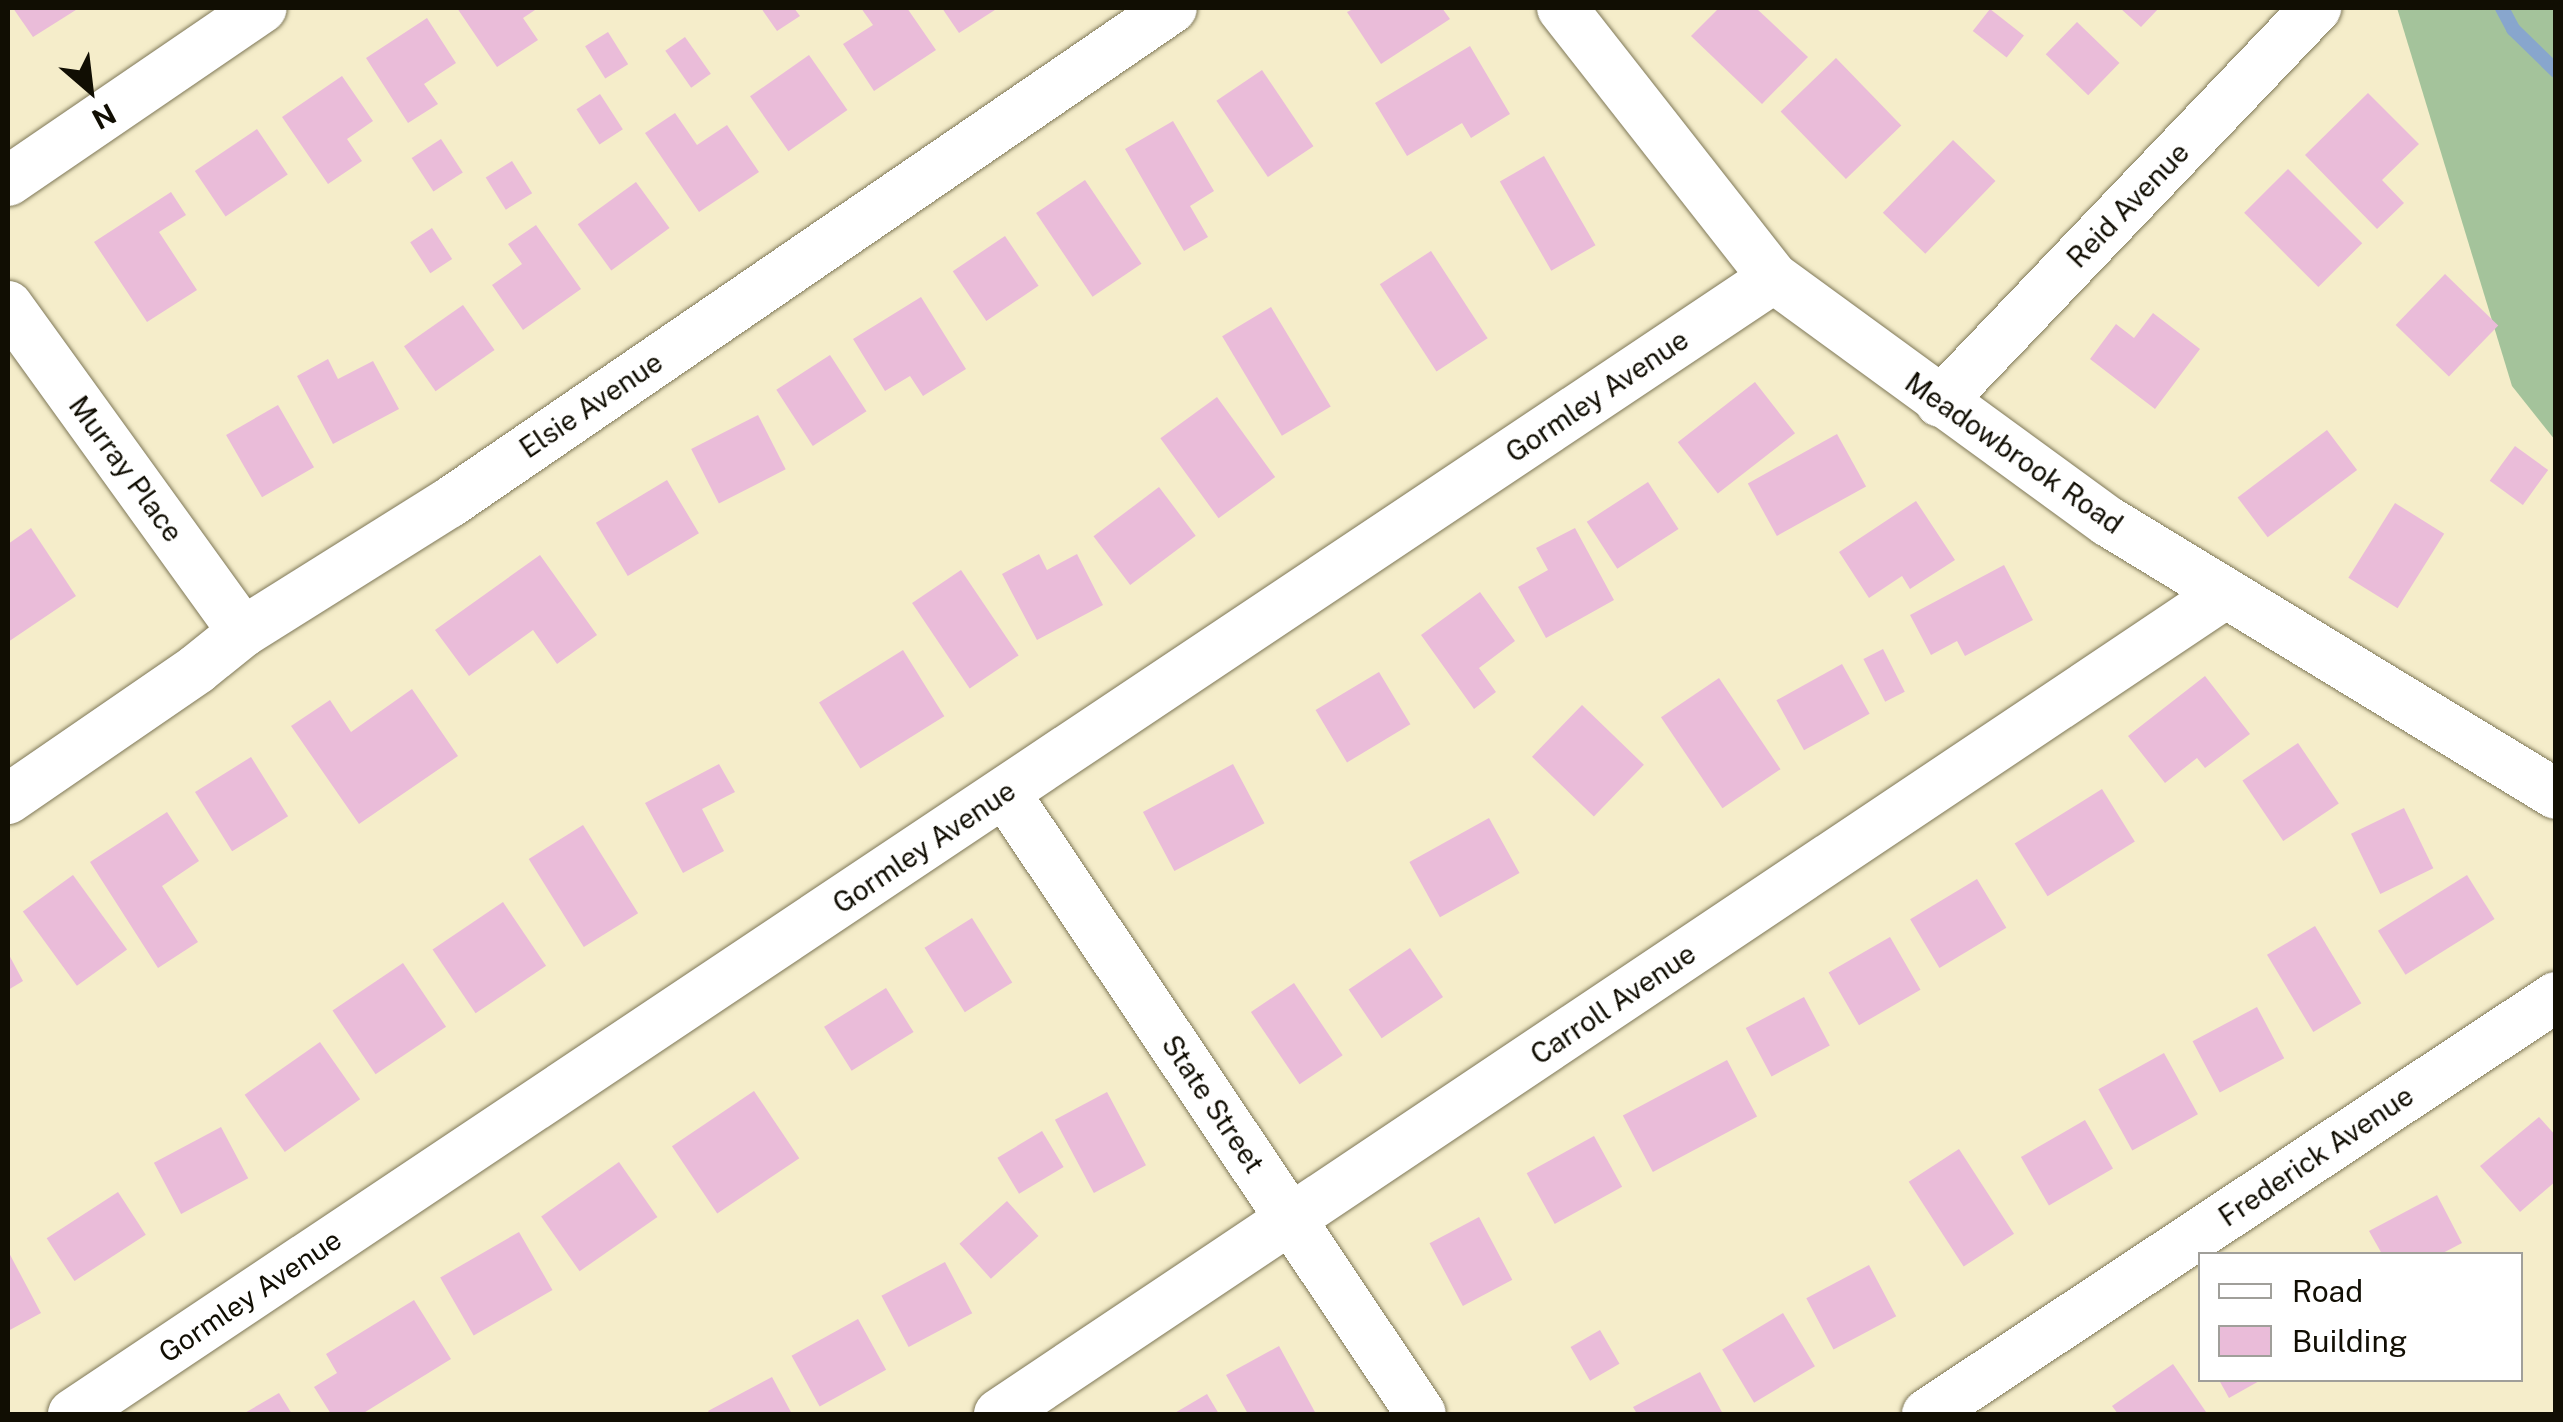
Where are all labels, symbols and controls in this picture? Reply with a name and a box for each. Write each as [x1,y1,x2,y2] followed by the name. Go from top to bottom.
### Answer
[40,40,140,140] north arrow
[87,97,122,137] text: N
[2060,135,2196,275] street label: Reid Avenue
[1499,323,1695,469] street label: Gormley Avenue
[513,345,669,465] street label: Elsie Avenue
[1899,365,2129,541] street label: Meadowbrook Road
[62,390,190,548] street label: Murray Place
[826,774,1022,920] street label: Gormley Avenue
[1524,937,1702,1071] street label: Carroll Avenue
[1155,1029,1271,1179] street label: State Street
[2212,1078,2420,1234] street label: Frederick Avenue
[152,1223,348,1369] street label: Gormley Avenue
[2198,1252,2523,1382] legend
[2292,1273,2363,1309] text: Road
[2292,1323,2407,1359] text: Building

